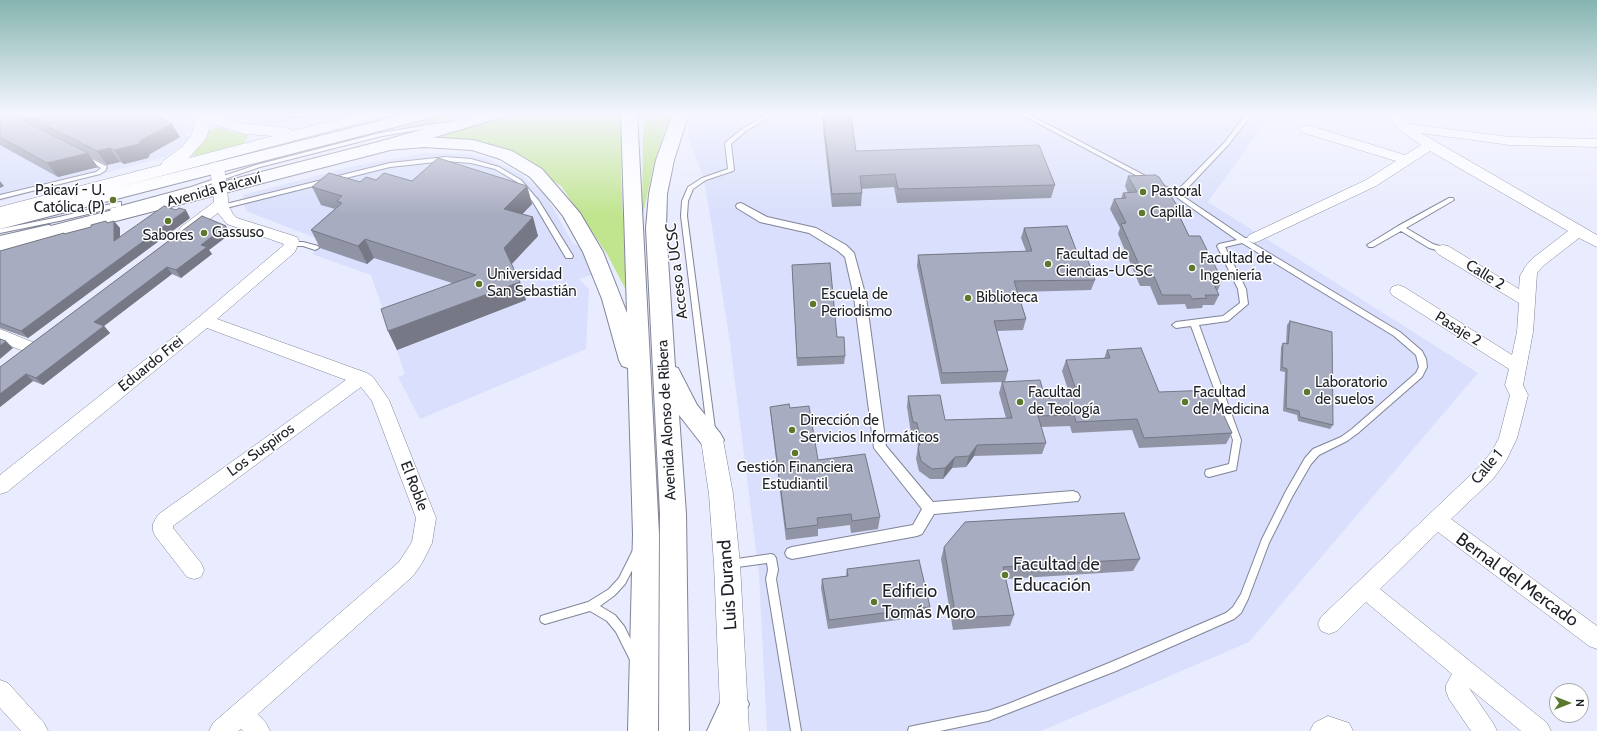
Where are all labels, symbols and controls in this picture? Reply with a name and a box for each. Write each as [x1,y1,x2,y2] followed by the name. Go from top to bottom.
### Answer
[165,169,263,211] street label: Avenida Paicaví
[34,182,105,217] place label: Paicaví - U. Católica (P)
[1151,183,1201,201] place label: Pastoral
[1138,187,1148,197] marker: Pastoral
[108,195,118,205] marker: Paicaví - U. Católica (P)
[1150,204,1192,222] place label: Capilla
[1137,208,1147,218] marker: Capilla
[163,216,173,226] marker: Sabores
[662,222,692,320] street label: Acceso a UCSC
[212,224,264,242] place label: Gassuso
[143,227,193,245] place label: Sabores
[199,228,209,238] marker: Gassuso
[1056,246,1153,281] place label: Facultad de Ciencias-UCSC
[1200,250,1272,285] place label: Facultad de Ingeniería
[1462,256,1508,294] street label: Calle 2
[1043,259,1053,269] marker: Facultad de Ciencias-UCSC
[1187,263,1197,273] marker: Facultad de Ingeniería
[487,266,577,301] place label: Universidad San Sebastián
[474,279,484,289] marker: Universidad San Sebastián
[821,286,892,321] place label: Escuela de Periodismo
[976,289,1038,307] place label: Biblioteca
[963,293,973,303] marker: Biblioteca
[808,299,818,309] marker: Escuela de Periodismo
[1432,308,1484,350] street label: Pasaje 2
[115,332,187,396] street label: Eduardo Frei
[654,339,680,501] street label: Avenida Alonso de Ribera
[1315,374,1387,409] place label: Laboratorio de suelos
[1028,384,1100,419] place label: Facultad de Teología
[1193,384,1269,419] place label: Facultad de Medicina
[1302,387,1312,397] marker: Laboratorio de suelos
[1015,397,1025,407] marker: Facultad de Teología
[1180,397,1190,407] marker: Facultad de Medicina
[800,412,939,447] place label: Dirección de Servicios Informáticos
[224,420,298,480] street label: Los Suspiros
[787,425,797,435] marker: Dirección de Servicios Informáticos
[1467,446,1507,488] street label: Calle 1
[790,448,800,458] marker: Gestión Financiera Estudiantil
[396,459,432,513] street label: El Roble
[737,459,853,494] place label: Gestión Financiera Estudiantil
[1452,528,1582,632] street label: Bernal del Mercado
[714,539,742,631] street label: Luis Durand
[1013,554,1100,596] place label: Facultad de Educación
[1000,570,1010,580] marker: Facultad de Educación
[882,581,976,624] place label: Edificio Tomás Moro
[869,597,879,607] marker: Edificio Tomás Moro
[1549,683,1589,723] north arrow
[1573,699,1587,707] text: N

